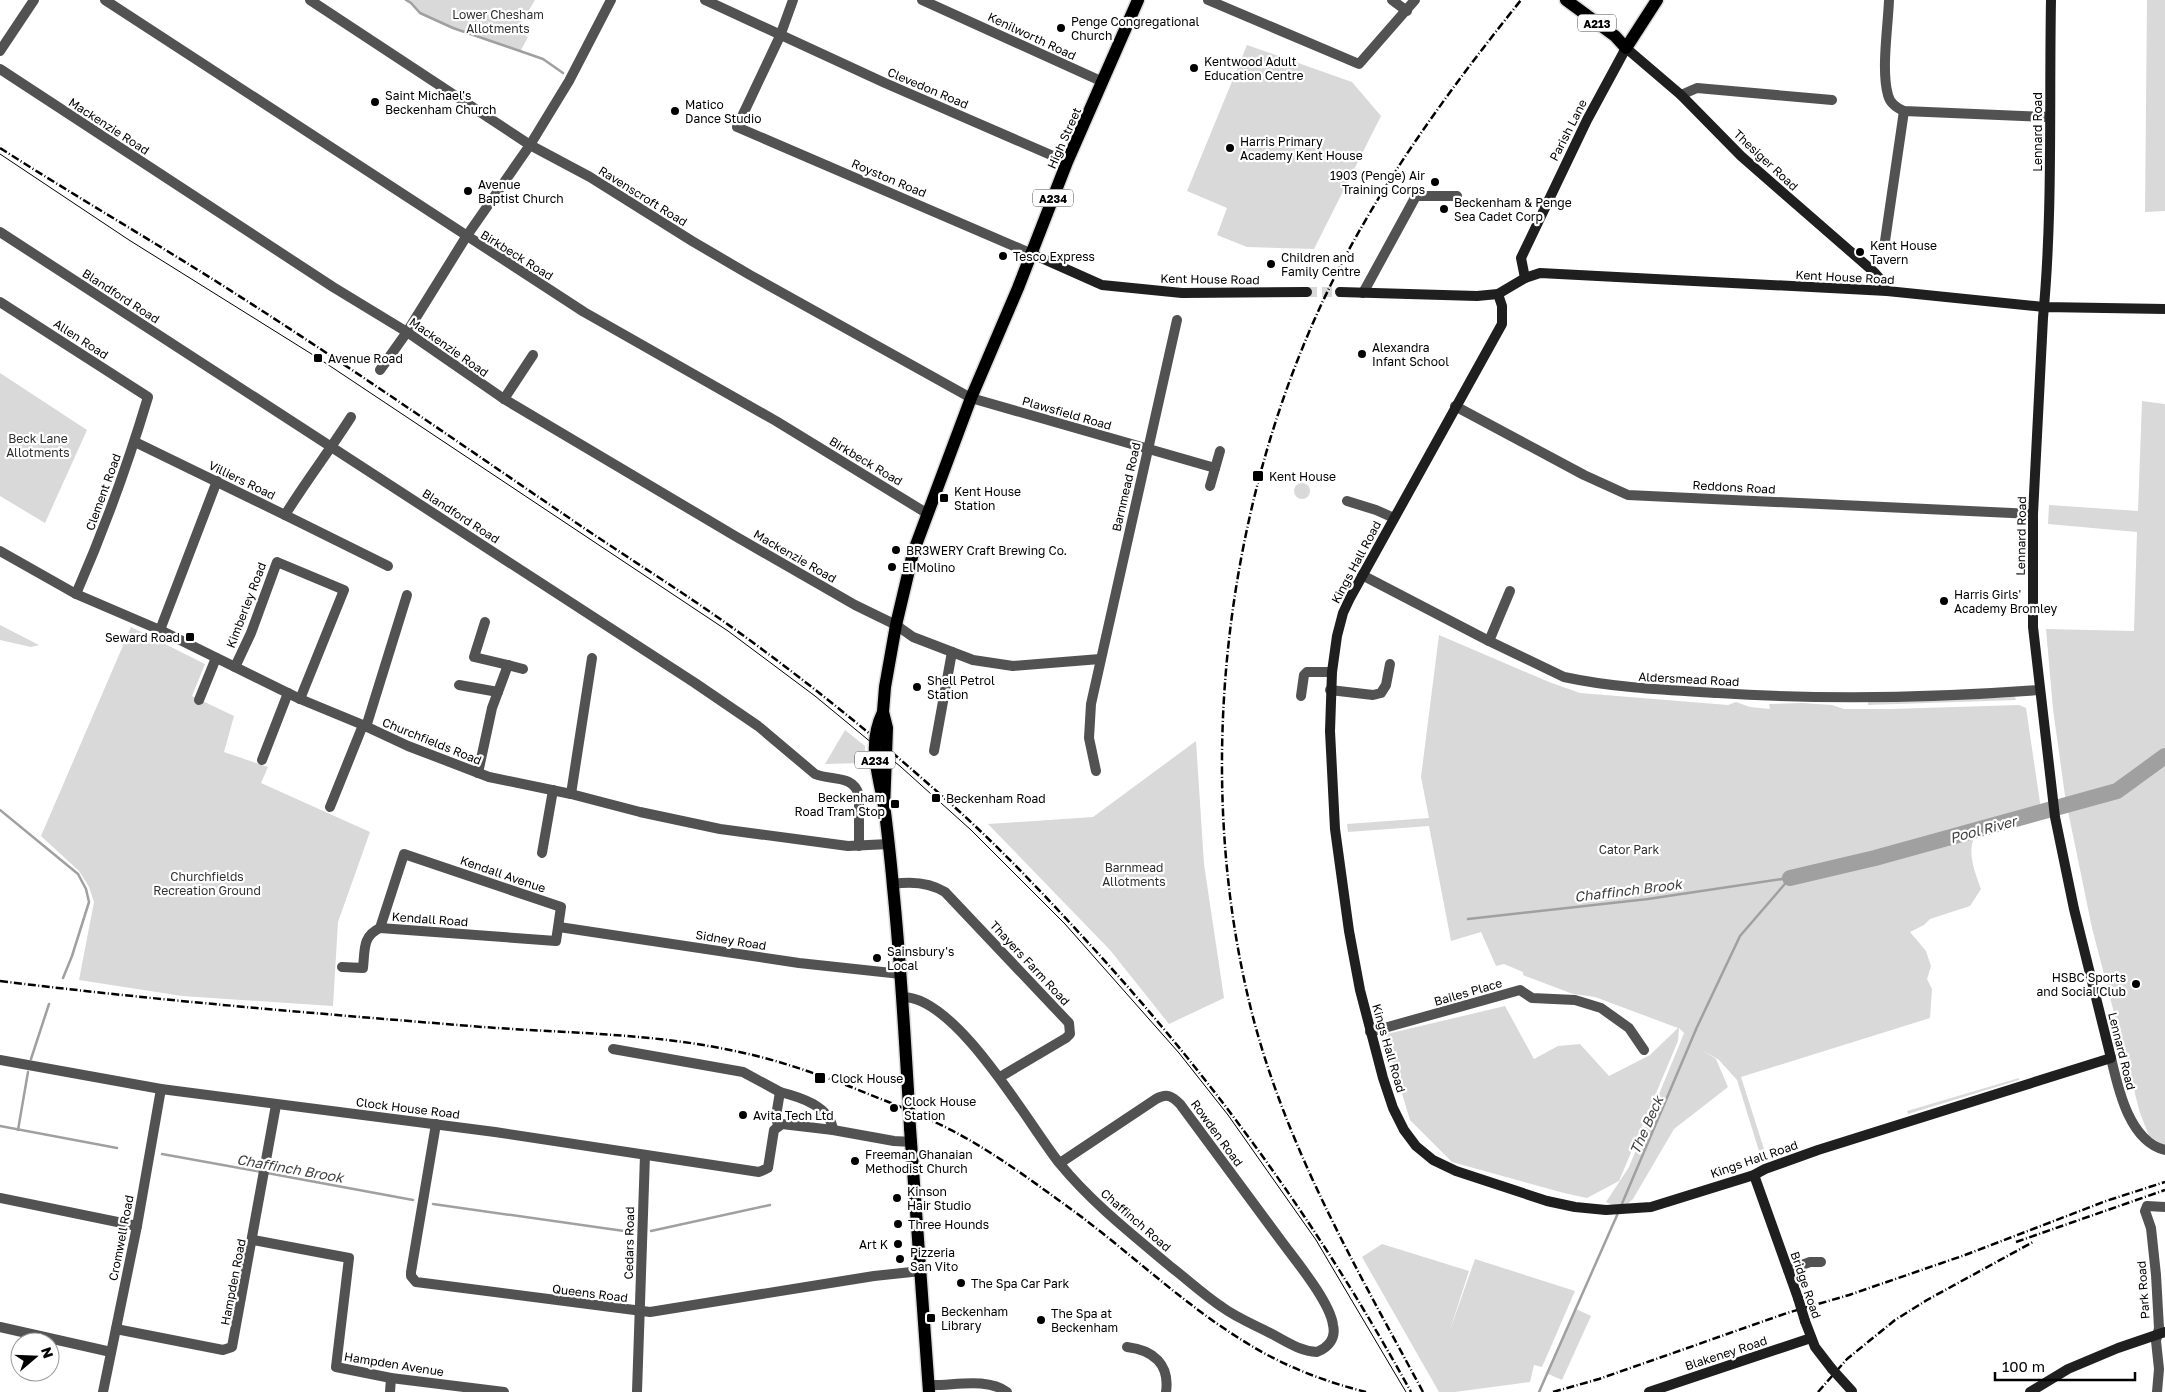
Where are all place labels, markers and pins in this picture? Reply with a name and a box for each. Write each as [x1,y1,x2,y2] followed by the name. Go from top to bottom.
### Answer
[1071,14,1199,43] place label: Penge Congregational Church
[1055,22,1067,34] marker: Penge Congregational Church
[1204,54,1303,83] place label: Kentwood Adult Education Centre
[1188,62,1200,74] marker: Kentwood Adult Education Centre
[385,88,496,117] place label: Saint Michael's Beckenham Church
[369,96,381,108] marker: Saint Michael's Beckenham Church
[685,97,761,126] place label: Matico Dance Studio
[669,105,681,117] marker: Matico Dance Studio
[1240,134,1363,163] place label: Harris Primary Academy Kent House
[1224,142,1236,154] marker: Harris Primary Academy Kent House
[1330,168,1425,197] place label: 1903 (Penge) Air Training Corps
[1429,176,1441,188] marker: 1903 (Penge) Air Training Corps
[478,177,564,206] place label: Avenue Baptist Church
[462,185,474,197] marker: Avenue Baptist Church
[1454,195,1572,224] place label: Beckenham & Penge Sea Cadet Corp
[1438,203,1450,215] marker: Beckenham & Penge Sea Cadet Corp
[1870,238,1937,267] place label: Kent House Tavern
[1854,246,1866,258] marker: Kent House Tavern
[1013,249,1095,264] place label: Tesco Express
[997,250,1009,262] marker: Tesco Express
[1281,250,1361,279] place label: Children and Family Centre
[1265,258,1277,270] marker: Children and Family Centre
[1372,340,1449,369] place label: Alexandra Infant School
[1356,348,1368,360] marker: Alexandra Infant School
[328,351,403,366] place label: Avenue Road
[312,352,324,364] marker: Avenue Road
[1251,469,1265,483] marker: Kent House
[1269,469,1336,484] place label: Kent House
[954,484,1021,513] place label: Kent House Station
[938,492,950,504] marker: Kent House Station
[906,543,1067,558] place label: BR3WERY Craft Brewing Co.
[890,544,902,556] marker: BR3WERY Craft Brewing Co.
[902,560,955,575] place label: El Molino
[886,561,898,573] marker: El Molino
[1954,587,2058,616] place label: Harris Girls' Academy Bromley
[1938,595,1950,607] marker: Harris Girls' Academy Bromley
[105,630,180,645] place label: Seward Road
[184,631,196,643] marker: Seward Road
[927,673,995,702] place label: Shell Petrol Station
[911,681,923,693] marker: Shell Petrol Station
[794,790,885,819] place label: Beckenham Road Tram Stop
[946,791,1046,806] place label: Beckenham Road
[930,792,942,804] marker: Beckenham Road
[889,798,901,810] marker: Beckenham Road Tram Stop
[887,944,954,973] place label: Sainsbury's Local
[871,952,883,964] marker: Sainsbury's Local
[2037,970,2126,999] place label: HSBC Sports and Social Club
[2130,978,2142,990] marker: HSBC Sports and Social Club
[813,1071,827,1085] marker: Clock House
[831,1071,903,1086] place label: Clock House
[904,1094,976,1123] place label: Clock House Station
[888,1102,900,1114] marker: Clock House Station
[753,1108,834,1123] place label: Avita Tech Ltd
[737,1109,749,1121] marker: Avita Tech Ltd
[865,1147,973,1176] place label: Freeman Ghanaian Methodist Church
[849,1155,861,1167] marker: Freeman Ghanaian Methodist Church
[907,1184,971,1213] place label: Kinson Hair Studio
[891,1192,903,1204] marker: Kinson Hair Studio
[908,1217,989,1232] place label: Three Hounds
[892,1218,904,1230] marker: Three Hounds
[859,1237,888,1252] place label: Art K
[892,1238,904,1250] marker: Art K
[910,1245,958,1274] place label: Pizzeria San Vito
[894,1253,906,1265] marker: Pizzeria San Vito
[971,1276,1069,1291] place label: The Spa Car Park
[955,1277,967,1289] marker: The Spa Car Park
[941,1304,1008,1333] place label: Beckenham Library
[1051,1306,1118,1335] place label: The Spa at Beckenham
[925,1312,937,1324] marker: Beckenham Library
[1035,1314,1047,1326] marker: The Spa at Beckenham

